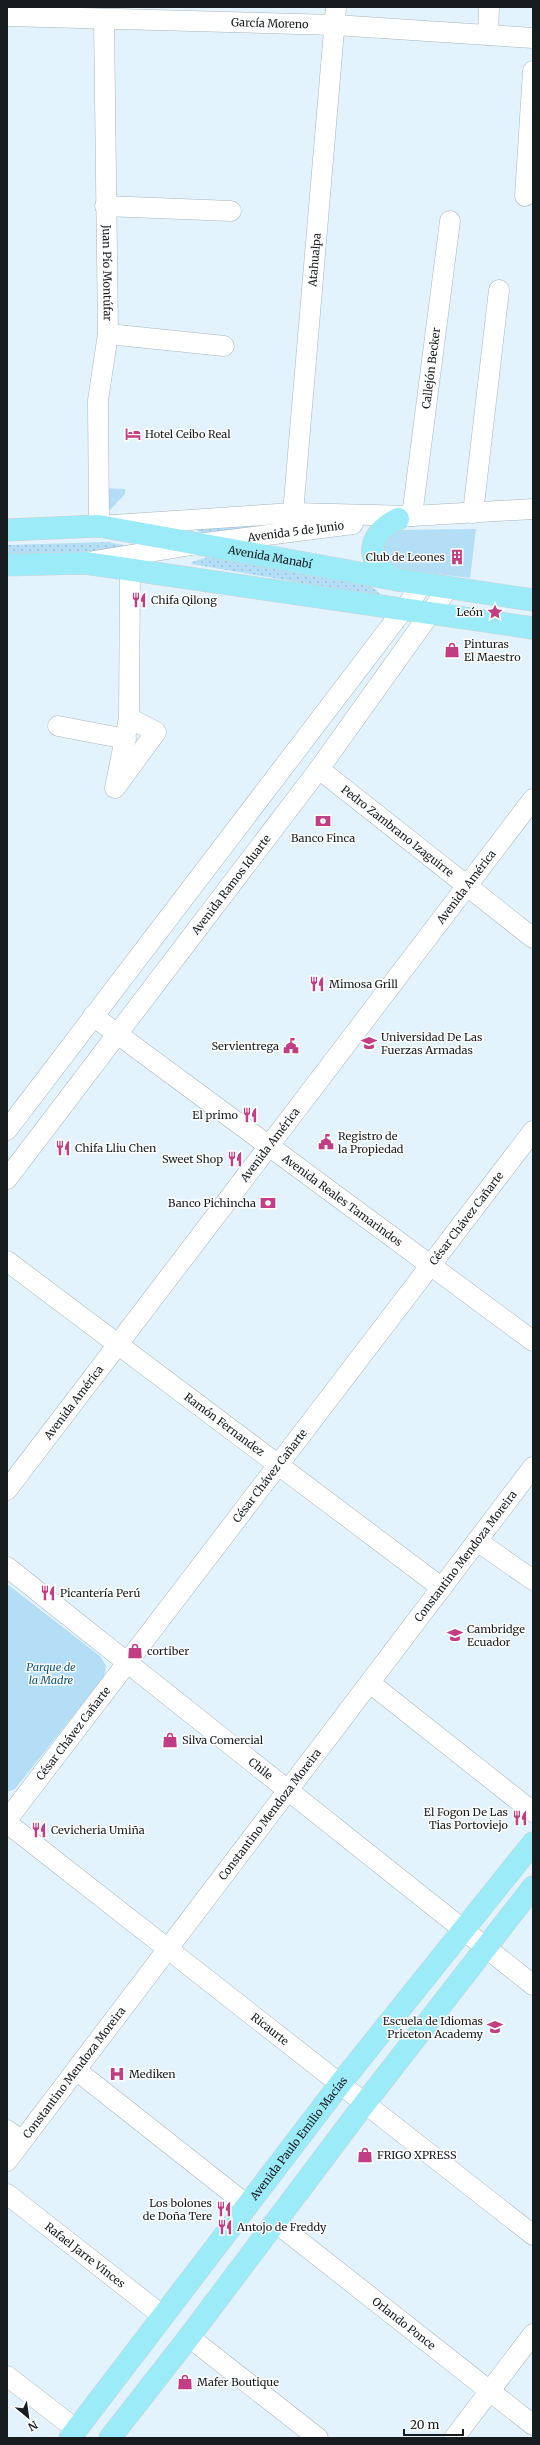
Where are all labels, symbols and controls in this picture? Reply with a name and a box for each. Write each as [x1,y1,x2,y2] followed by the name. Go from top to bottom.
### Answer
[231,15,309,31] street label: García Moreno
[100,224,115,321] street label: Juan Pío Montúfar
[305,232,324,288] street label: Atahualpa
[419,327,443,410] street label: Callejón Becker
[124,425,142,443] hotel icon: Hotel Ceibo Real
[145,427,231,441] place label: Hotel Ceibo Real
[246,518,345,545] street label: Avenida 5 de Junio
[226,542,314,571] street label: Avenida Manabí
[448,548,466,566] building icon: Club de Leones
[366,550,445,564] place label: Club de Leones
[130,591,148,609] restaurant icon: Chifa Qilong
[151,593,217,607] place label: Chifa Qilong
[486,603,504,621] place icon: León
[456,605,484,619] place label: León
[464,637,521,664] place label: Pinturas El Maestro
[443,641,461,659] shop icon: Pinturas El Maestro
[338,782,457,880] street label: Pedro Zambrano Izaguirre
[314,812,332,830] bank icon: Banco Finca
[291,831,355,845] place label: Banco Finca
[188,832,274,938] street label: Avenida Ramos Iduarte
[433,847,499,927] street label: Avenida América
[308,975,326,993] restaurant icon: Mimosa Grill
[329,977,399,991] place label: Mimosa Grill
[381,1030,482,1057] place label: Universidad De Las Fuerzas Armadas
[360,1034,378,1052] school or university icon: Universidad De Las Fuerzas Armadas
[282,1037,300,1055] public building icon: Servientrega
[211,1039,279,1053] place label: Servientrega
[237,1105,303,1185] street label: Avenida América
[241,1106,259,1124] restaurant icon: El primo
[192,1108,239,1122] place label: El primo
[338,1129,404,1156] place label: Registro de la Propiedad
[317,1133,335,1151] public building icon: Registro de la Propiedad
[54,1139,72,1157] restaurant icon: Chifa Lliu Chen
[75,1141,157,1155] place label: Chifa Lliu Chen
[226,1150,244,1168] restaurant icon: Sweet Shop
[279,1151,405,1249] street label: Avenida Reales Tamarindos
[162,1152,223,1166] place label: Sweet Shop
[426,1169,507,1268] street label: César Chávez Cañarte
[259,1194,277,1212] bank icon: Banco Pichincha
[168,1196,256,1210] place label: Banco Pichincha
[40,1363,106,1443] street label: Avenida América
[182,1390,267,1459] street label: Ramón Fernandez
[230,1426,310,1525] street label: César Chávez Cañarte
[411,1488,520,1625] street label: Constantino Mendoza Moreira
[39,1584,57,1602] restaurant icon: Picantería Perú
[60,1586,141,1600] place label: Picantería Perú
[467,1622,525,1649] place label: Cambridge Ecuador
[446,1626,464,1644] school or university icon: Cambridge Ecuador
[126,1642,144,1660] shop icon: cortiber
[147,1644,189,1658] place label: cortiber
[26,1660,76,1687] park label: Parque de la Madre
[33,1684,113,1783] street label: César Chávez Cañarte
[161,1731,179,1749] shop icon: Silva Comercial
[182,1733,264,1747] place label: Silva Comercial
[215,1746,324,1883] street label: Constantino Mendoza Moreira
[246,1755,276,1783] street label: Chile
[424,1805,509,1832] place label: El Fogon De Las Tias Portoviejo
[511,1809,529,1827] restaurant icon: El Fogon De Las Tias Portoviejo
[30,1821,48,1839] restaurant icon: Cevicheria Umiña
[51,1823,145,1837] place label: Cevicheria Umiña
[20,2004,128,2141] street label: Constantino Mendoza Moreira
[248,2010,292,2048] street label: Ricaurte
[383,2014,484,2041] place label: Escuela de Idiomas Priceton Academy
[486,2018,504,2036] school or university icon: Escuela de Idiomas Priceton Academy
[108,2065,126,2083] hospital icon: Mediken
[129,2067,176,2081] place label: Mediken
[246,2074,350,2204] street label: Avenida Paulo Emilio Macías
[356,2146,374,2164] shop icon: FRIGO XPRESS
[377,2148,457,2162] place label: FRIGO XPRESS
[143,2196,212,2223] place label: Los bolones de Doña Tere
[215,2200,233,2218] restaurant icon: Los bolones de Doña Tere
[216,2218,234,2236] restaurant icon: Antojo de Freddy
[42,2219,128,2291] street label: Rafael Jarre Vinces
[236,2220,327,2234] place label: Antojo de Freddy
[369,2294,439,2353] street label: Orlando Ponce
[176,2373,194,2391] shop icon: Mafer Boutique
[197,2375,279,2389] place label: Mafer Boutique
[8,2397,48,2437] north arrow
[404,2411,463,2437] scale bar
[410,2417,439,2432] text: 20 m
[25,2418,40,2434] text: N

